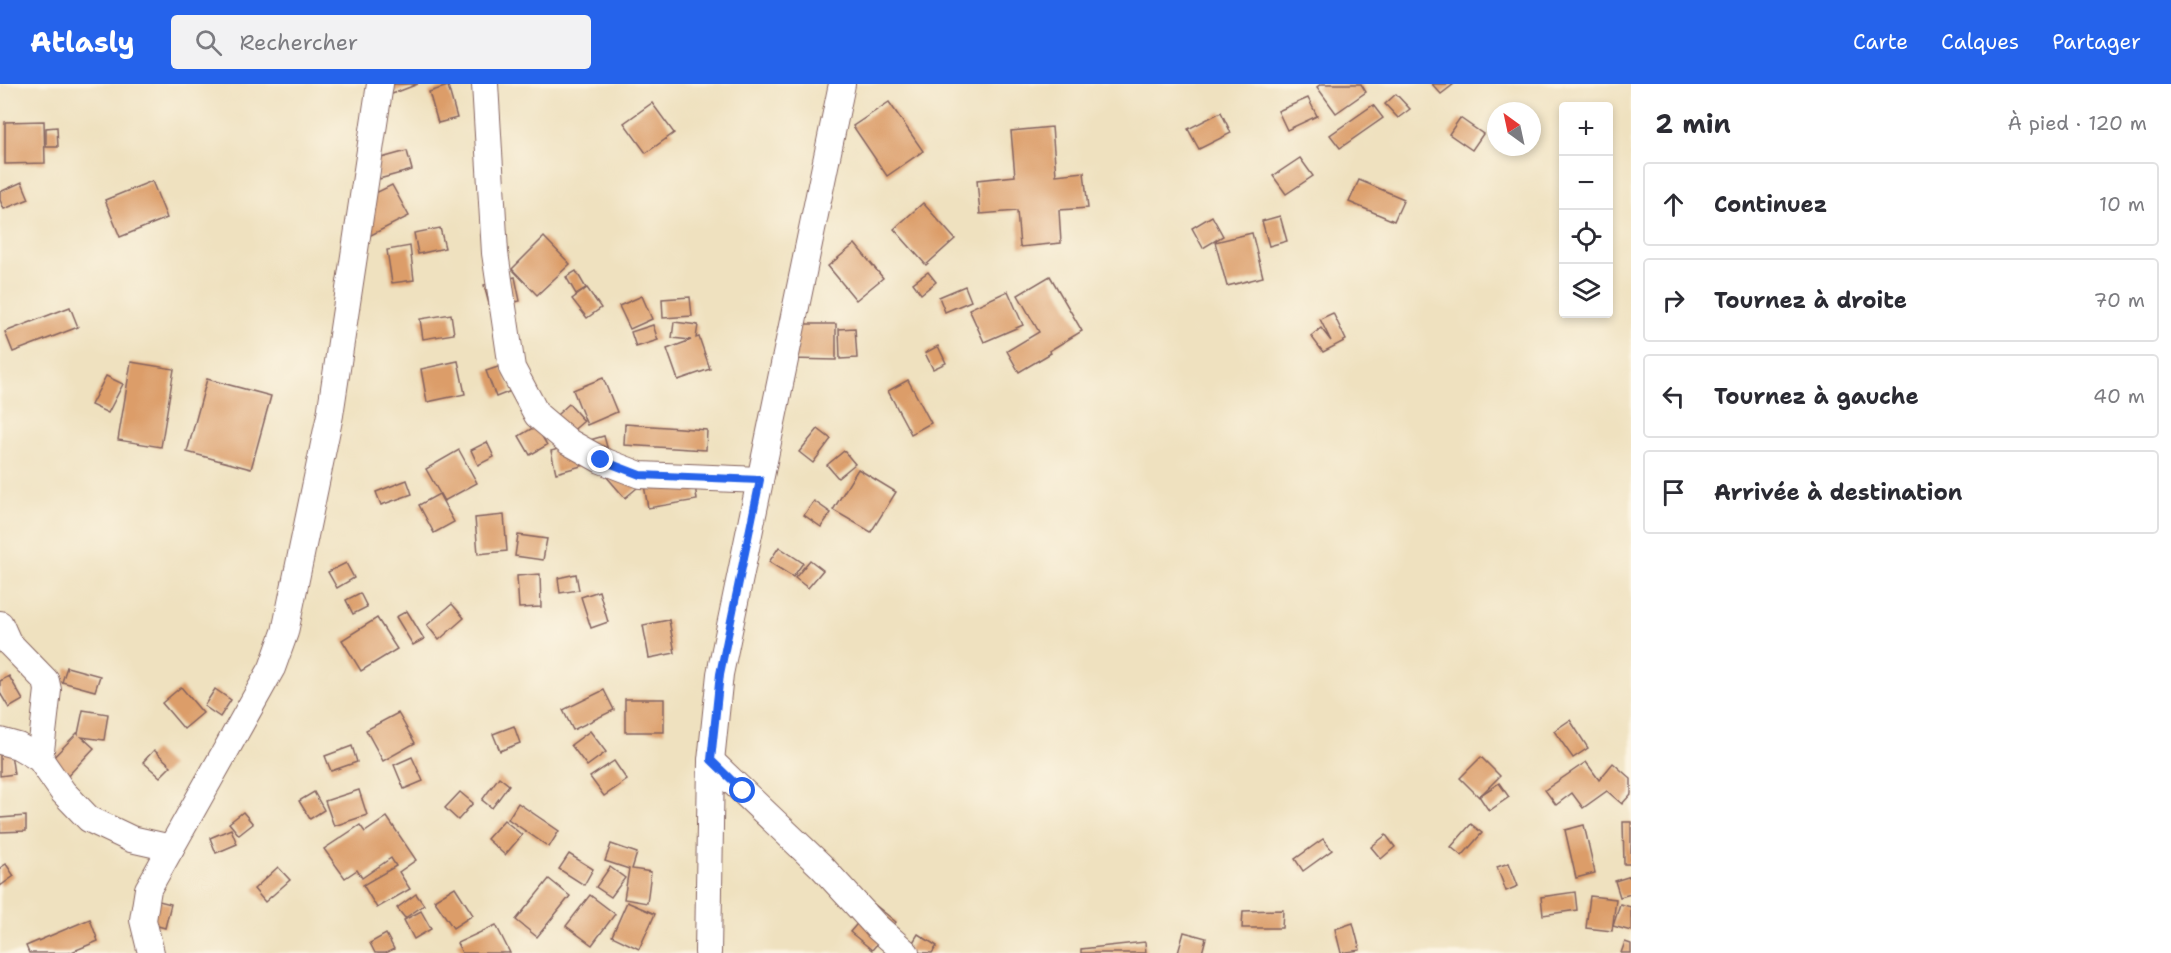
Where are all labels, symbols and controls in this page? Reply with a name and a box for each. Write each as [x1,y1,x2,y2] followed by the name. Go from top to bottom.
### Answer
[171,15,591,69] search box
[30,23,135,61] text: Atlasly
[192,26,225,59] icon: search
[240,28,358,57] text: Rechercher
[1853,28,1908,56] text: Carte
[1941,28,2019,56] text: Calques
[2052,28,2141,56] text: Partager
[1487,102,1541,156] north arrow
[1559,102,1613,318] map controls
[1559,102,1613,156] button: +
[1655,106,1731,141] text: 2 min
[2007,110,2147,136] text: À pied · 120 m
[1559,156,1613,210] button: −
[1657,188,1690,221] icon: ahead
[1714,190,1827,219] text: Continuez
[2099,191,2145,217] text: 10 m
[1559,210,1613,264] button: locate
[1559,264,1613,318] button: layers
[1657,284,1690,317] icon: right
[1714,286,1907,315] text: Tournez à droite
[2093,287,2145,313] text: 70 m
[1657,380,1690,413] icon: left
[1714,382,1919,411] text: Tournez à gauche
[2093,383,2145,409] text: 40 m
[587,446,613,472] route end
[1657,476,1690,509] icon: arrive
[1714,478,1962,507] text: Arrivée à destination
[729,777,755,803] route start

